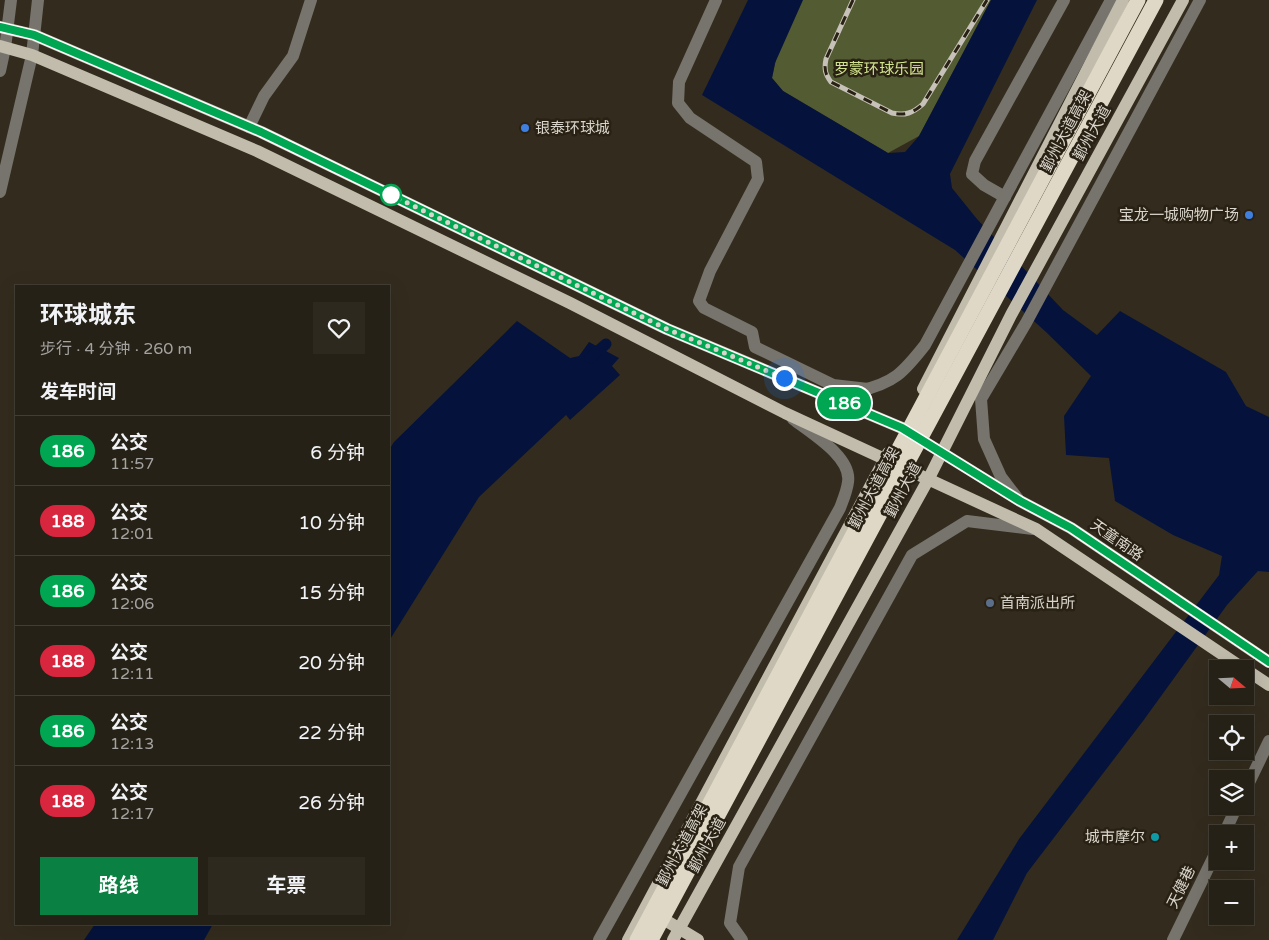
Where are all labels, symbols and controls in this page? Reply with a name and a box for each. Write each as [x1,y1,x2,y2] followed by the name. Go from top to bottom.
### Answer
[834,60,924,78] park label: 罗蒙环球乐园
[1037,87,1095,175] street label: 鄞州大道高架
[1070,102,1114,164] street label: 鄞州大道
[535,119,610,137] place label: 银泰环球城
[519,122,531,134] marker: 银泰环球城
[380,184,402,206] unlabelled marker
[1119,206,1239,224] place label: 宝龙一城购物广场
[1243,209,1255,221] marker: 宝龙一城购物广场
[40,301,136,330] text: 环球城东
[313,302,365,354] button: heart
[40,339,192,359] text: 步行 · 4 分钟 · 260 m
[772,366,797,391] your location
[40,381,116,403] text: 发车时间
[815,387,873,419] line badge: 186
[827,392,861,414] text: 186
[110,432,148,454] text: 公交
[51,440,84,462] text: 186
[310,442,365,464] text: 6 分钟
[845,444,903,532] street label: 鄞州大道高架
[110,454,154,474] text: 11:57
[881,459,925,521] street label: 鄞州大道
[110,502,148,524] text: 公交
[51,510,84,532] text: 188
[298,512,365,534] text: 10 分钟
[1087,515,1147,565] street label: 天童南路
[110,524,154,544] text: 12:01
[110,572,148,594] text: 公交
[51,580,84,602] text: 186
[298,582,365,604] text: 15 分钟
[110,594,154,614] text: 12:06
[1000,594,1075,612] place label: 首南派出所
[984,597,996,609] marker: 首南派出所
[110,642,148,664] text: 公交
[51,650,84,672] text: 188
[298,652,365,674] text: 20 分钟
[1209,660,1254,705] north arrow
[1209,660,1254,925] map controls
[110,664,154,684] text: 12:11
[110,712,148,734] text: 公交
[1209,715,1254,760] button: locate
[51,720,84,742] text: 186
[298,722,365,744] text: 22 分钟
[110,734,154,754] text: 12:13
[1209,770,1254,815] button: layers
[110,782,148,804] text: 公交
[51,790,84,812] text: 188
[298,792,365,814] text: 26 分钟
[653,801,711,889] street label: 鄞州大道高架
[110,804,154,824] text: 12:17
[685,814,729,876] street label: 鄞州大道
[1209,825,1254,870] button: +
[1085,828,1145,846] place label: 城市摩尔
[1149,831,1161,843] marker: 城市摩尔
[40,857,198,915] button: 路线
[208,857,365,915] button: 车票
[1163,863,1199,911] street label: 天健巷
[1209,880,1254,925] button: −

